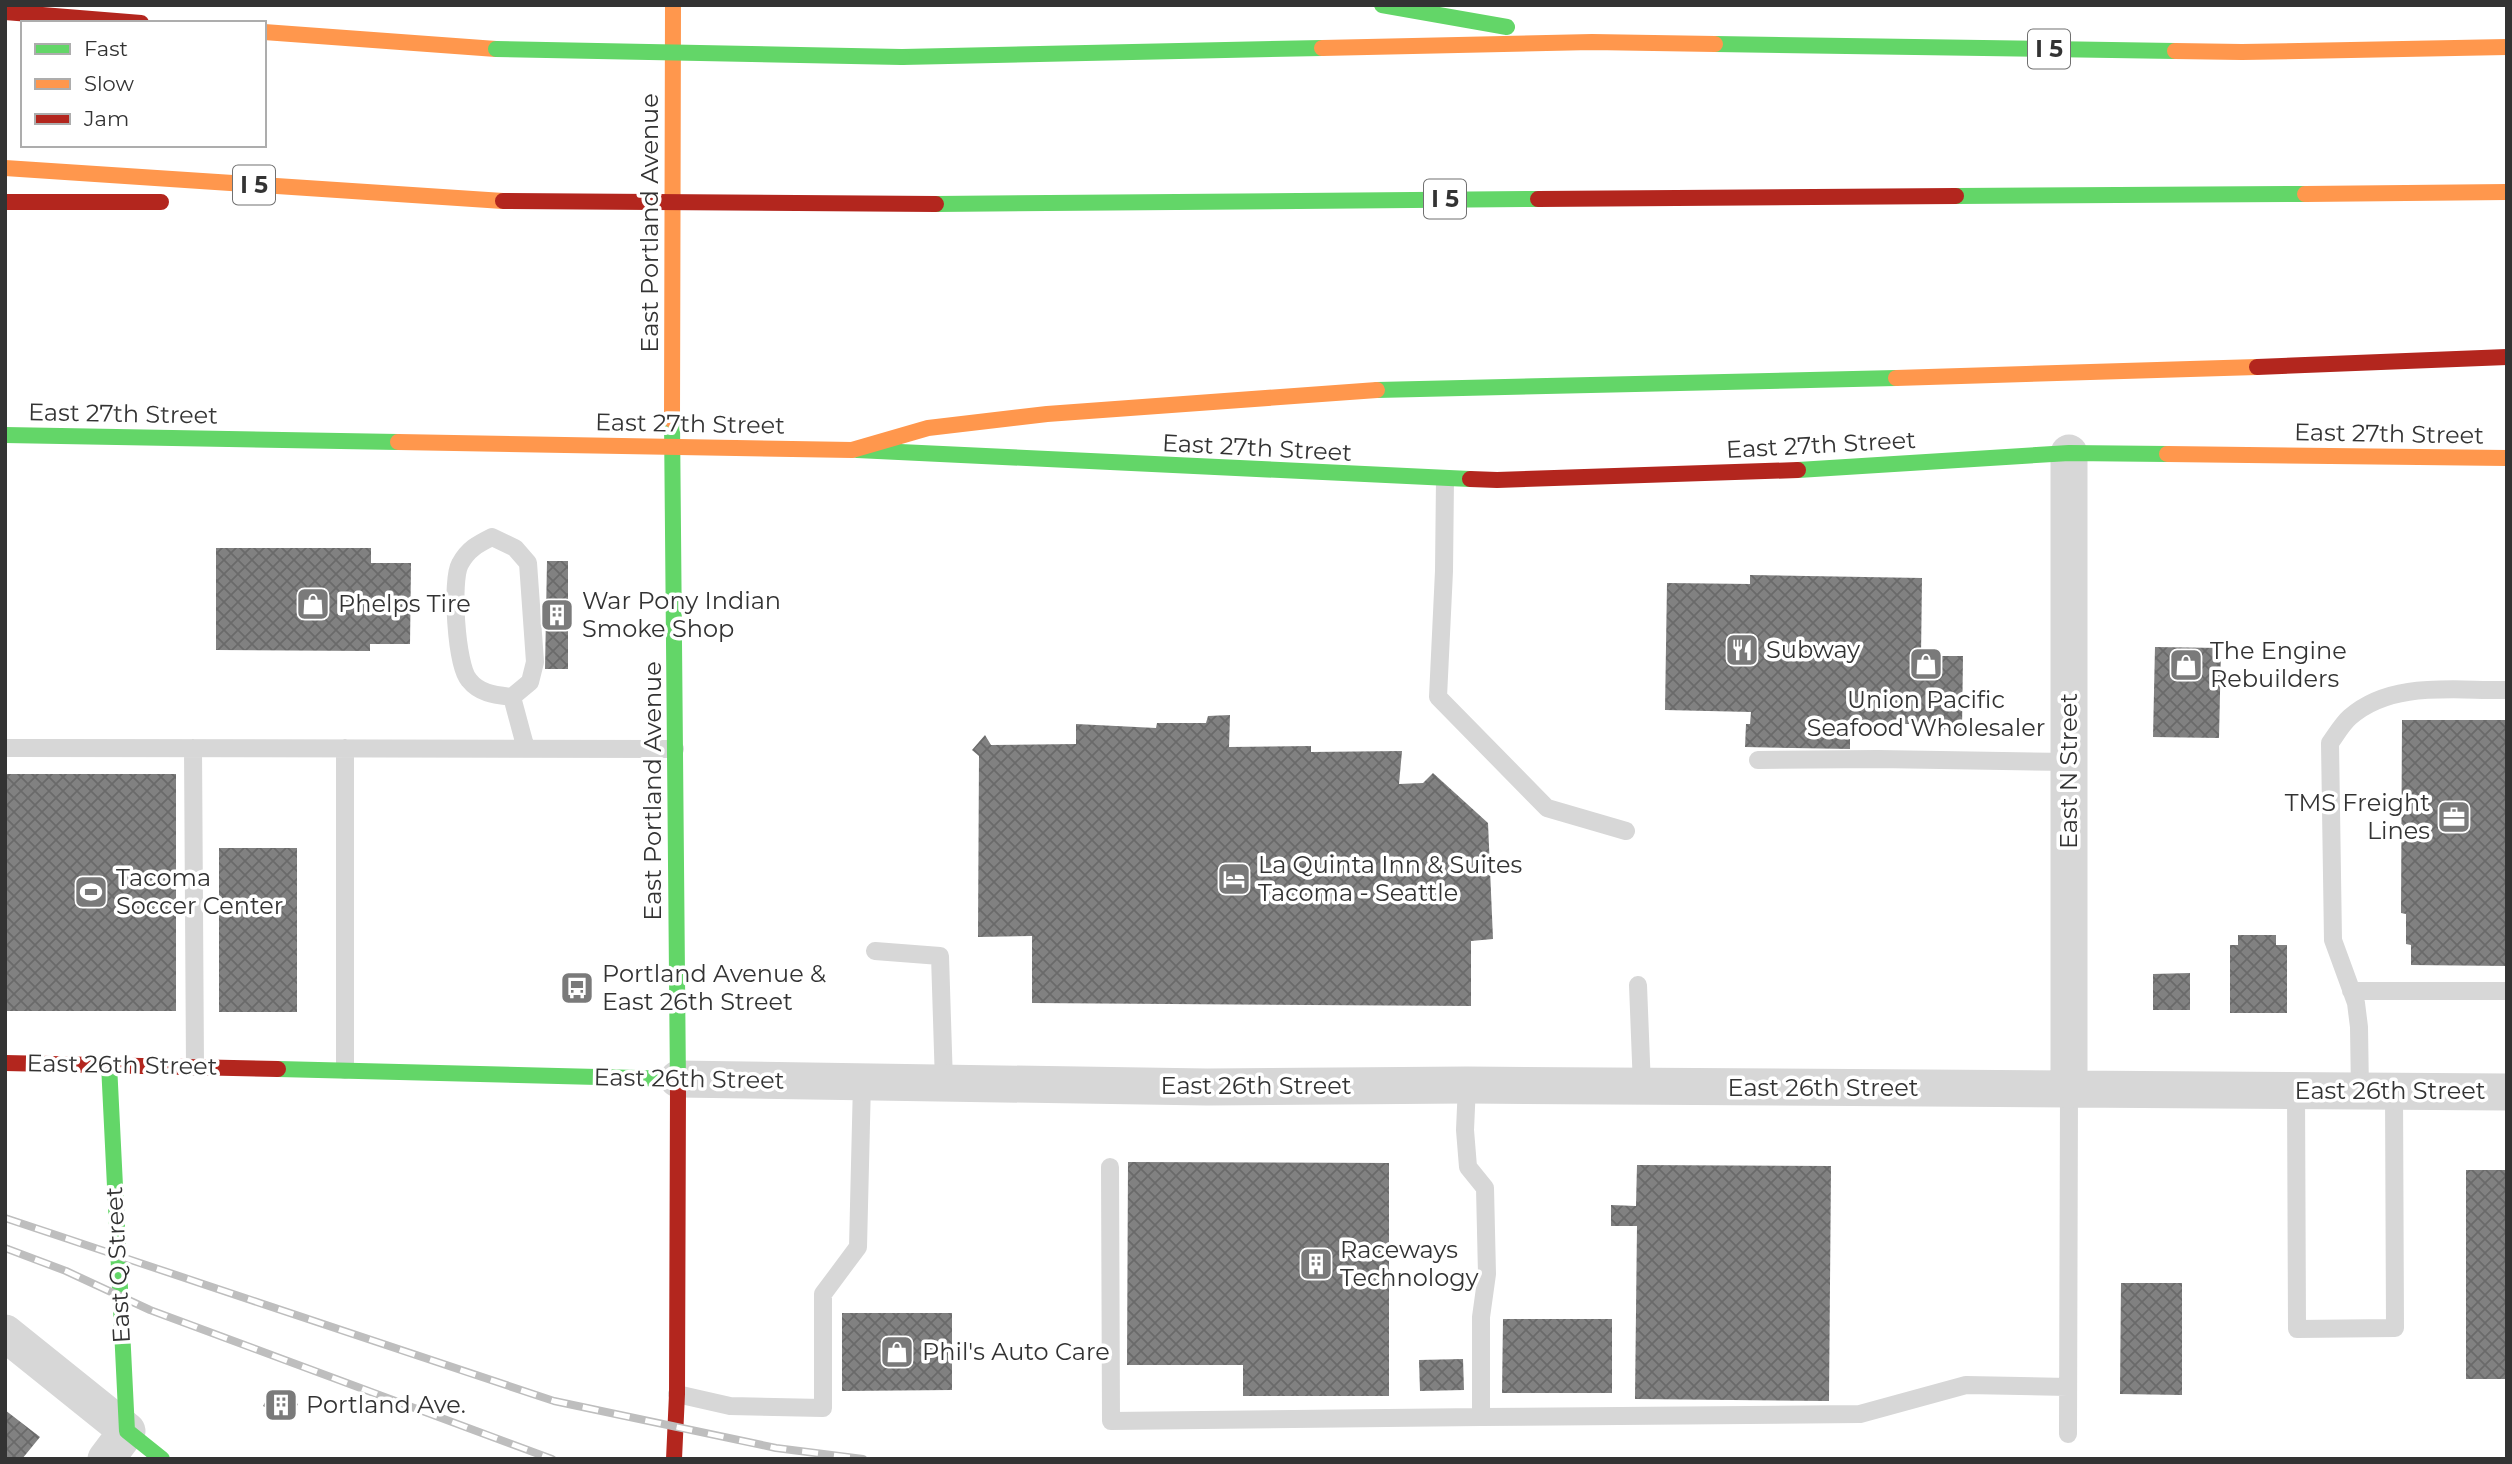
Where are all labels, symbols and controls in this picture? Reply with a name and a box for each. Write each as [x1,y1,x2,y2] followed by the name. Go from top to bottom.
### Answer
[21,21,266,147] legend
[2028,30,2070,68] road number: I 5
[84,36,128,61] text: Fast
[84,71,134,96] text: Slow
[635,93,664,353] street label: East Portland Avenue
[83,106,129,131] text: Jam
[233,166,275,204] road number: I 5
[1424,180,1466,218] road number: I 5
[28,397,218,430] street label: East 27th Street
[595,407,785,440] street label: East 27th Street
[2294,417,2484,450] street label: East 27th Street
[1725,425,1917,464] street label: East 27th Street
[1161,428,1353,467] street label: East 27th Street
[294,585,332,623] shop icon: Phelps Tire
[582,586,781,643] place label: War Pony Indian Smoke Shop
[338,589,471,618] place label: Phelps Tire
[538,596,576,634] building icon: War Pony Indian Smoke Shop
[1723,631,1761,669] restaurant icon: Subway
[1766,635,1860,664] place label: Subway
[2210,636,2347,693] place label: The Engine Rebuilders
[1907,645,1945,683] shop icon: Union Pacific Seafood Wholesaler
[2167,646,2205,684] shop icon: The Engine Rebuilders
[638,661,667,921] street label: East Portland Avenue
[1807,685,2045,742] place label: Union Pacific Seafood Wholesaler
[2054,693,2083,849] street label: East N Street
[2285,788,2430,845] place label: TMS Freight Lines
[2435,798,2473,836] office icon: TMS Freight Lines
[1258,850,1522,907] place label: La Quinta Inn & Suites Tacoma - Seattle
[1215,860,1253,898] hotel icon: La Quinta Inn & Suites Tacoma - Seattle
[116,863,283,920] place label: Tacoma Soccer Center
[72,873,110,911] sports icon: Tacoma Soccer Center
[602,959,826,1016] place label: Portland Avenue & East 26th Street
[558,969,596,1007] bus stop icon: Portland Avenue & East 26th Street
[26,1048,218,1081] street label: East 26th Street
[593,1062,785,1095] street label: East 26th Street
[1161,1071,1352,1100] street label: East 26th Street
[1728,1073,1919,1102] street label: East 26th Street
[2295,1076,2486,1105] street label: East 26th Street
[99,1186,136,1344] street label: East Q Street
[1340,1235,1479,1292] place label: Raceways Technology
[1297,1245,1335,1283] building icon: Raceways Technology
[878,1333,916,1371] shop icon: Phil's Auto Care
[922,1337,1110,1366] place label: Phil's Auto Care
[262,1386,300,1424] building icon: Portland Ave.
[306,1390,466,1419] place label: Portland Ave.

